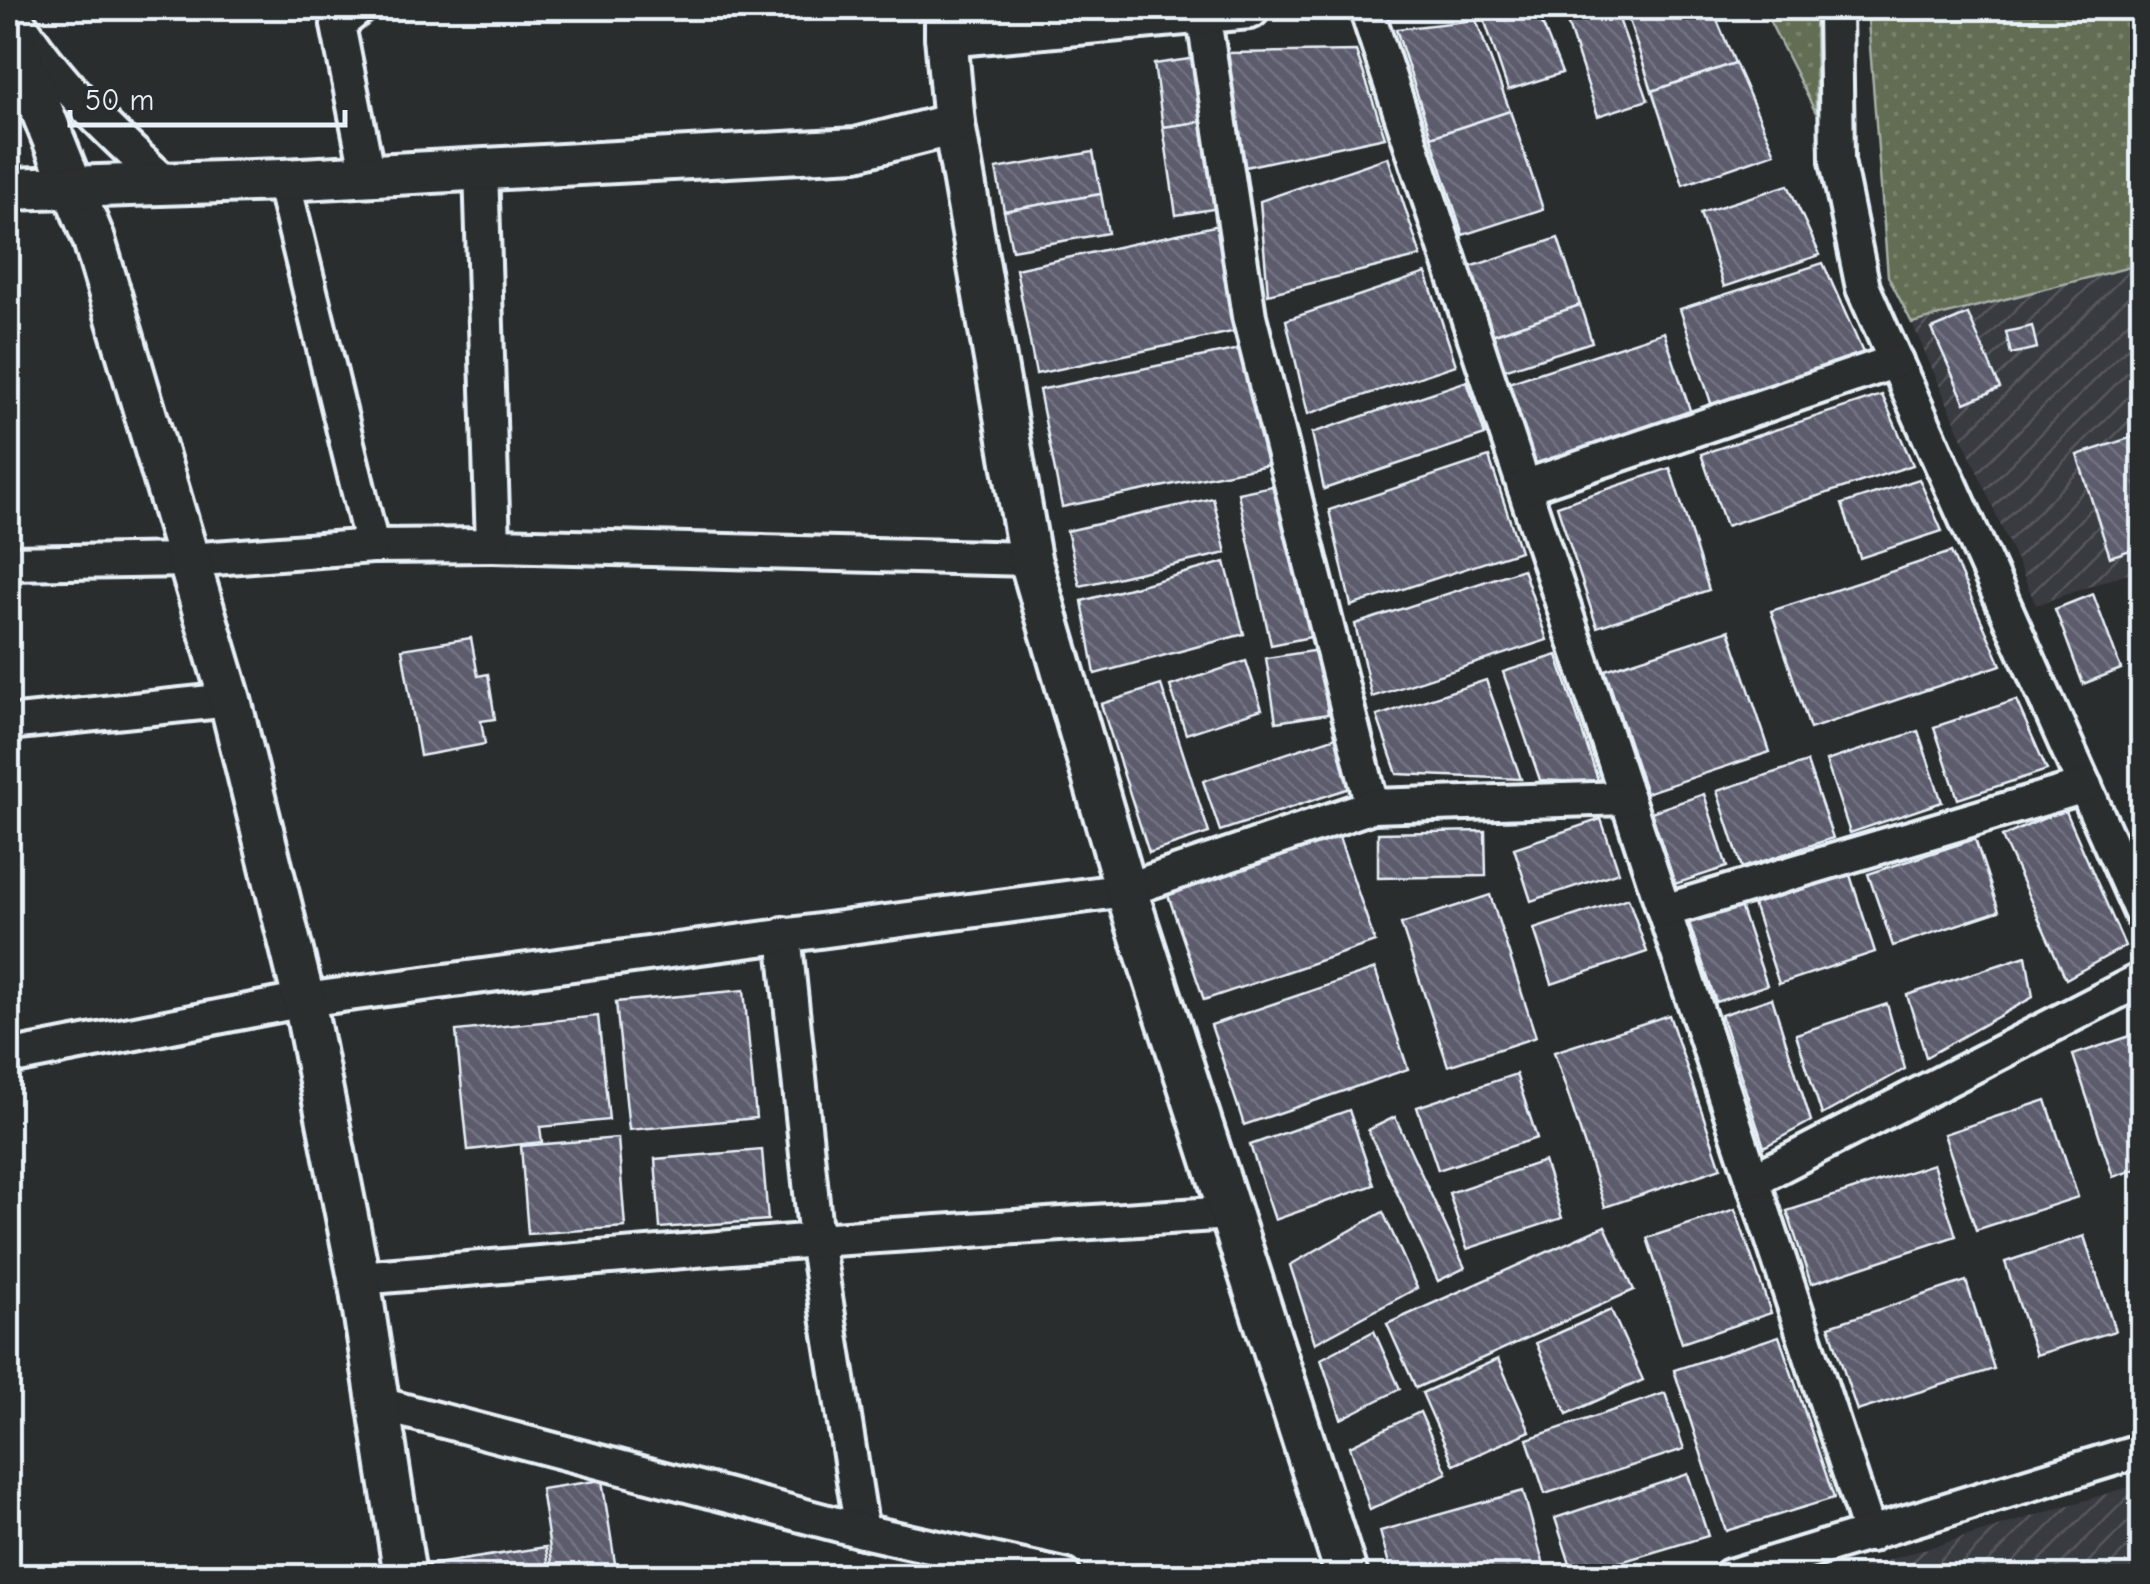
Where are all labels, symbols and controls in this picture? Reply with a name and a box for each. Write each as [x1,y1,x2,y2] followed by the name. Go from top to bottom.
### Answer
[70,65,345,127] scale bar
[85,83,154,118] text: 50 m

